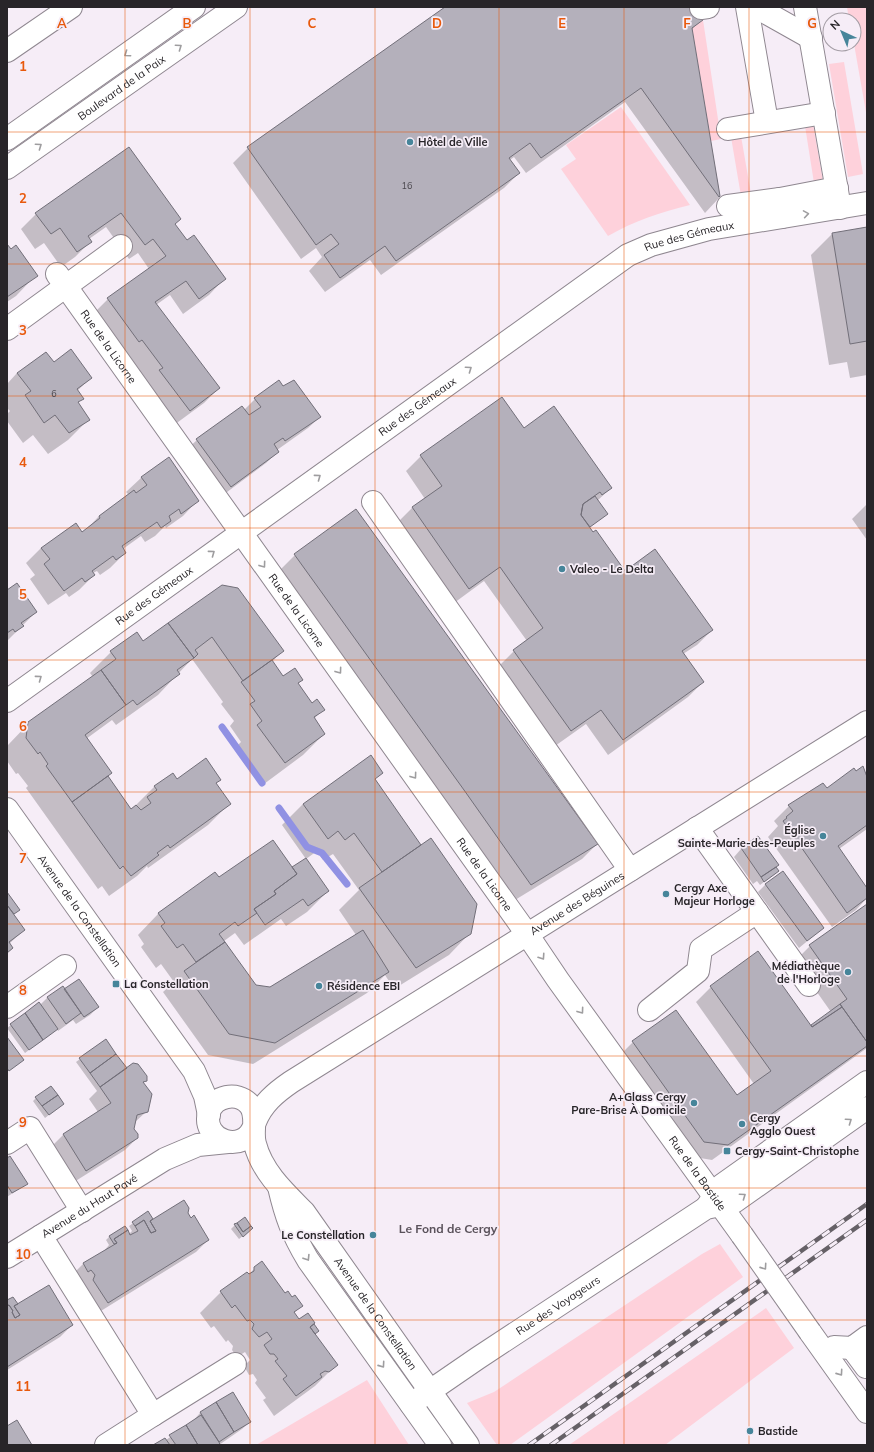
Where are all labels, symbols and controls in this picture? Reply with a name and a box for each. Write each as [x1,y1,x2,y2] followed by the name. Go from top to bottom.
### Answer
[822,12,862,52] north arrow
[57,15,67,31] text: A
[183,15,192,31] text: B
[308,15,317,31] text: C
[432,15,442,31] text: D
[558,15,566,31] text: E
[683,15,691,31] text: F
[807,15,817,31] text: G
[827,17,843,33] text: N
[175,45,182,52] one-way arrow
[125,49,132,56] one-way arrow
[75,52,168,123] street label: Boulevard de la Paix
[19,58,27,74] text: 1
[418,135,487,149] place label: Hôtel de Ville
[405,137,415,147] marker: Hôtel de Ville
[34,144,41,151] one-way arrow
[402,180,412,191] house number: 16
[19,190,27,206] text: 2
[803,210,809,218] one-way arrow
[642,218,735,254] street label: Rue des Gémeaux
[78,307,140,386] street label: Rue de la Licorne
[19,322,27,338] text: 3
[465,366,472,374] one-way arrow
[376,374,459,439] street label: Rue des Gémeaux
[51,388,57,399] house number: 6
[19,454,27,470] text: 4
[313,475,320,482] one-way arrow
[208,551,215,558] one-way arrow
[258,561,266,568] one-way arrow
[569,562,654,576] place label: Valeo - Le Delta
[112,563,196,628] street label: Rue des Gémeaux
[557,564,567,574] marker: Valeo - Le Delta
[266,571,328,650] street label: Rue de la Licorne
[19,586,27,602] text: 5
[334,666,341,673] one-way arrow
[34,676,41,683] one-way arrow
[19,718,27,734] text: 6
[409,772,416,779] one-way arrow
[678,823,815,850] place label: Église Sainte-Marie-des-Peuples
[818,831,828,841] marker: Église Sainte-Marie-des-Peuples
[454,835,515,914] street label: Rue de la Licorne
[19,850,27,866] text: 7
[35,852,125,970] street label: Avenue de la Constellation
[527,868,627,938] street label: Avenue des Béguines
[674,881,755,908] place label: Cergy Axe Majeur Horloge
[661,889,671,899] marker: Cergy Axe Majeur Horloge
[537,953,545,960] one-way arrow
[772,959,840,986] place label: Médiathèque de l'Horloge
[843,967,853,977] marker: Médiathèque de l'Horloge
[124,977,209,991] place label: La Constellation
[111,979,121,989] marker: La Constellation
[327,979,400,993] place label: Résidence EBI
[314,981,324,991] marker: Résidence EBI
[19,982,27,998] text: 8
[576,1007,583,1014] one-way arrow
[571,1090,686,1117] place label: A+Glass Cergy Pare-Brise À Domicile
[689,1098,699,1108] marker: A+Glass Cergy Pare-Brise À Domicile
[750,1111,815,1138] place label: Cergy Agglo Ouest
[19,1114,27,1130] text: 9
[737,1119,747,1129] marker: Cergy Agglo Ouest
[844,1119,851,1126] one-way arrow
[666,1133,729,1213] street label: Rue de la Bastide
[735,1144,859,1158] place label: Cergy-Saint-Christophe
[722,1146,732,1156] marker: Cergy-Saint-Christophe
[39,1171,140,1241] street label: Avenue du Haut Pavé
[738,1194,745,1201] one-way arrow
[399,1221,498,1236] district label: Le Fond de Cergy
[281,1228,365,1242] place label: Le Constellation
[368,1230,378,1240] marker: Le Constellation
[15,1246,31,1262] text: 10
[303,1254,310,1261] one-way arrow
[331,1254,420,1373] street label: Avenue de la Constellation
[759,1263,767,1270] one-way arrow
[513,1273,603,1338] street label: Rue des Voyageurs
[377,1360,384,1367] one-way arrow
[835,1369,842,1376] one-way arrow
[15,1378,31,1394] text: 11
[758,1424,798,1438] place label: Bastide
[745,1426,755,1436] marker: Bastide

